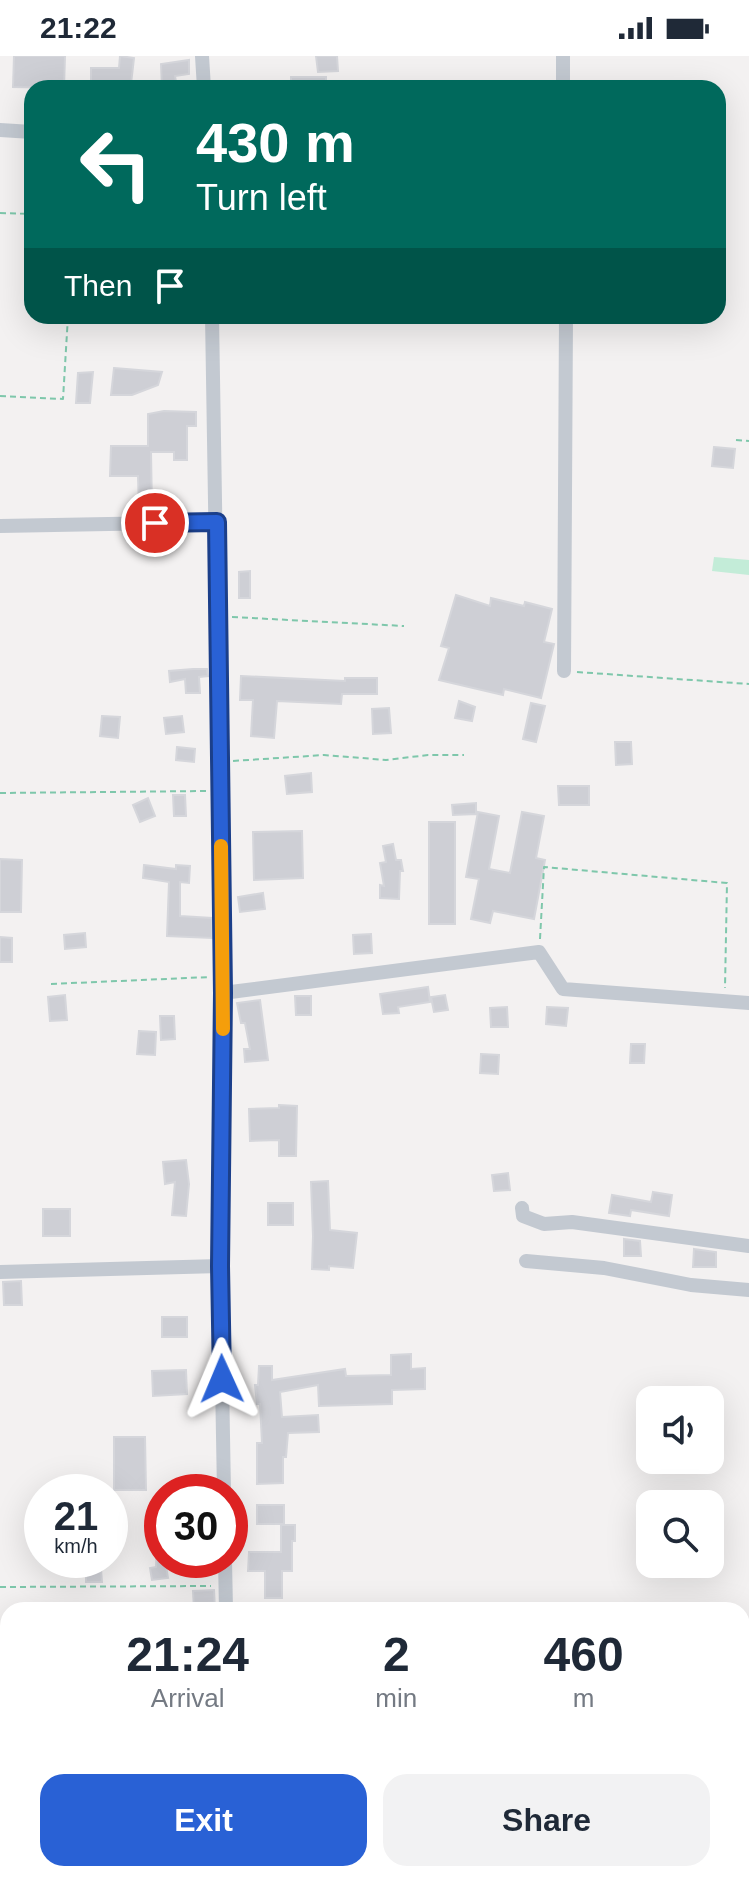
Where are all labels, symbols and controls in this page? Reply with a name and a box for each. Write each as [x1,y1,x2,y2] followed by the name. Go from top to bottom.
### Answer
[40,11,117,44] text: 21:22
[196,111,355,174] text: 430 m
[64,112,168,216] icon: left
[196,177,327,218] text: Turn left
[148,264,192,308] icon: arrive
[64,269,132,302] text: Then
[121,489,189,557] pin
[133,501,177,545] icon: arrive
[180,1337,264,1421] position arrow
[636,1386,724,1578] map controls
[636,1386,724,1474] button: sound
[144,1474,248,1578] speed limit sign: 30
[636,1490,724,1578] button: search
[54,1494,98,1538] text: 21
[54,1535,98,1557] text: km/h
[126,1628,249,1681] text: 21:24
[383,1628,410,1681] text: 2
[544,1628,624,1681] text: 460
[151,1683,225,1713] text: Arrival
[375,1683,417,1713] text: min
[573,1683,594,1713] text: m
[40,1774,367,1866] button: Exit
[383,1774,710,1866] button: Share

